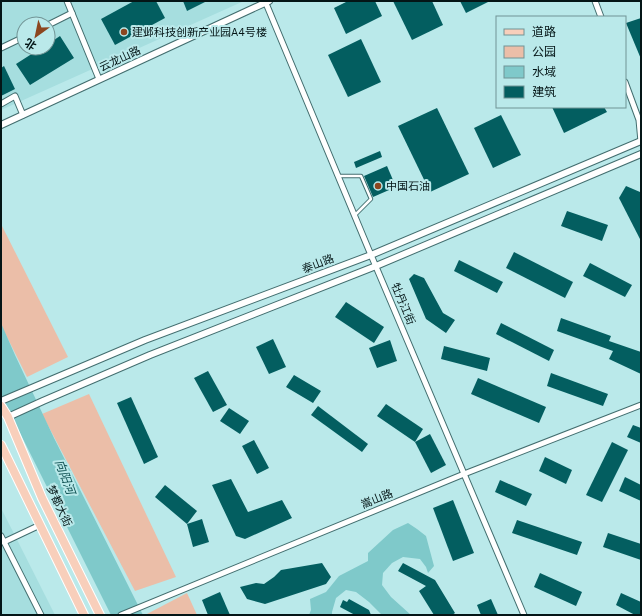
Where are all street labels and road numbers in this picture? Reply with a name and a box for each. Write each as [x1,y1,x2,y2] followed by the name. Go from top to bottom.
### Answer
[97,44,143,74] street label: 云龙山路
[300,252,336,276] street label: 泰山路
[388,281,418,327] street label: 牡丹江街
[44,483,74,529] street label: 梦都大街
[359,487,395,511] street label: 嵩山路

